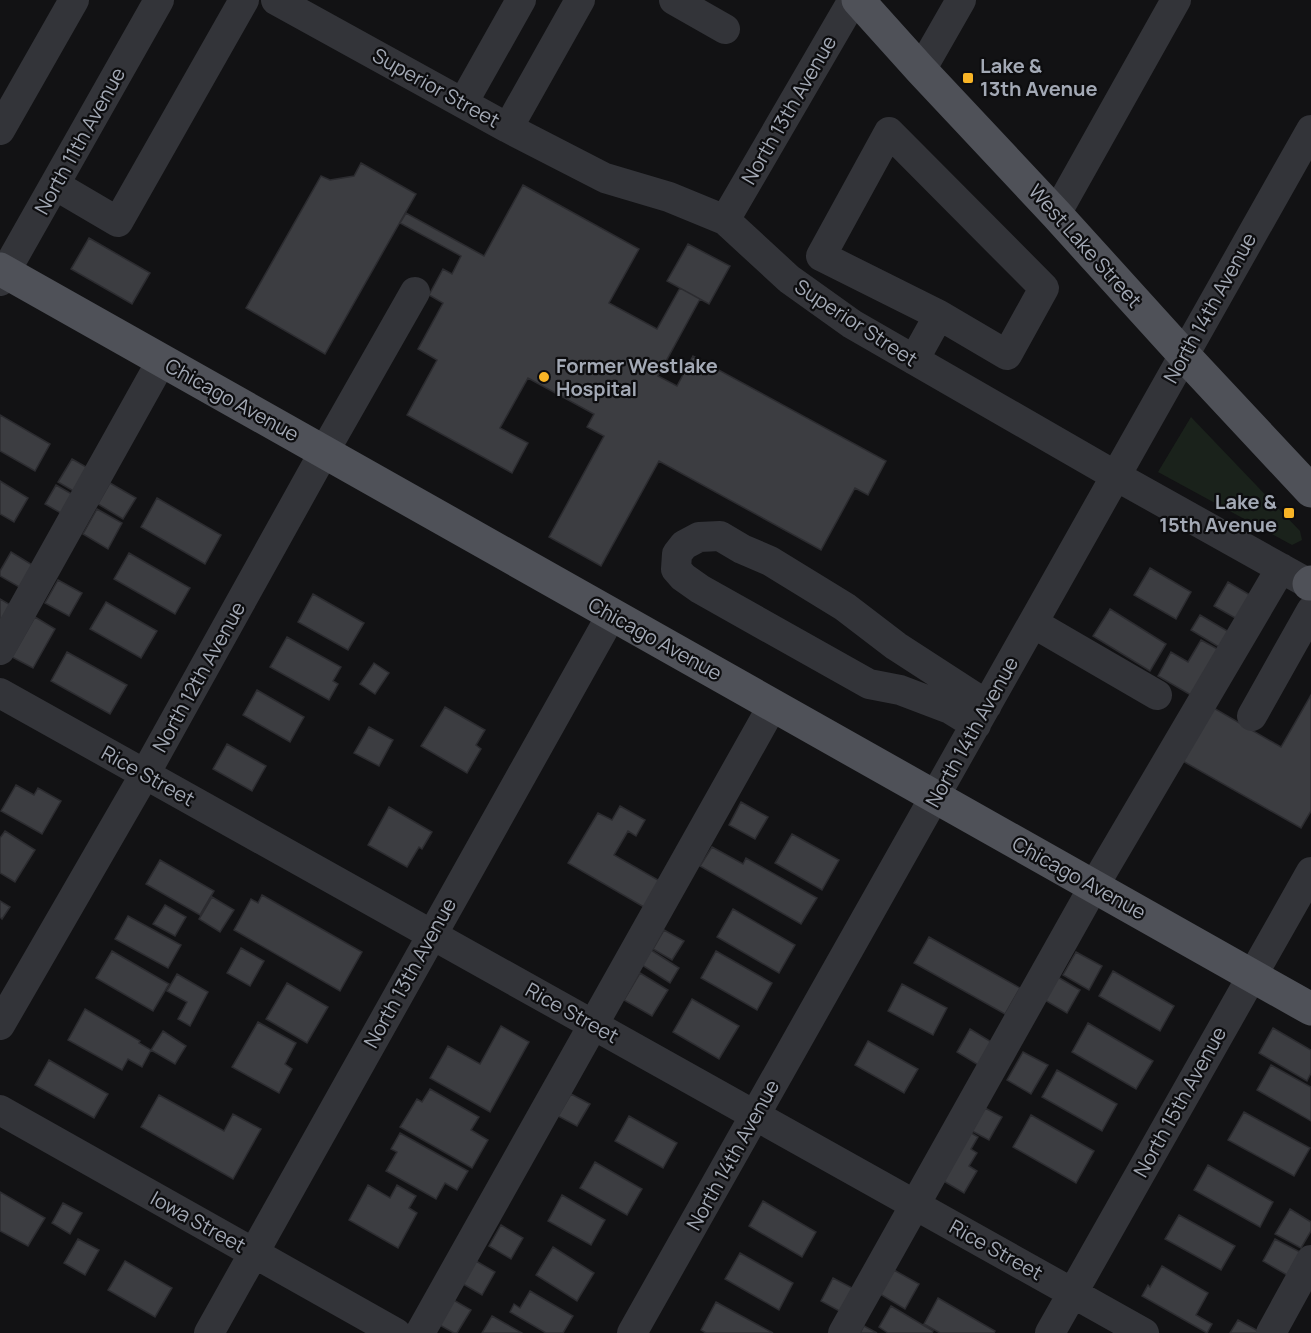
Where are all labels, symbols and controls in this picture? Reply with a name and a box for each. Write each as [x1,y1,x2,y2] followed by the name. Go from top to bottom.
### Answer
[735,30,842,189] street label: North 13th Avenue
[368,41,505,134] street label: Superior Street
[980,52,1098,102] place label: Lake & 13th Avenue
[28,62,131,219] street label: North 11th Avenue
[961,71,975,85] marker: Lake & 13th Avenue
[1023,178,1148,313] street label: West Lake Street
[1157,227,1262,388] street label: North 14th Avenue
[790,273,923,372] street label: Superior Street
[160,352,304,448] street label: Chicago Avenue
[556,352,718,402] place label: Former Westlake Hospital
[537,370,551,384] marker: Former Westlake Hospital
[1159,488,1278,538] place label: Lake & 15th Avenue
[1282,506,1296,520] marker: Lake & 15th Avenue
[583,591,727,687] street label: Chicago Avenue
[146,597,251,757] street label: North 12th Avenue
[919,651,1024,812] street label: North 14th Avenue
[97,739,200,812] street label: Rice Street
[1007,830,1151,926] street label: Chicago Avenue
[357,893,462,1053] street label: North 13th Avenue
[521,976,624,1049] street label: Rice Street
[1127,1022,1232,1182] street label: North 15th Avenue
[680,1074,785,1235] street label: North 14th Avenue
[146,1184,251,1259] street label: Iowa Street
[945,1213,1048,1286] street label: Rice Street

